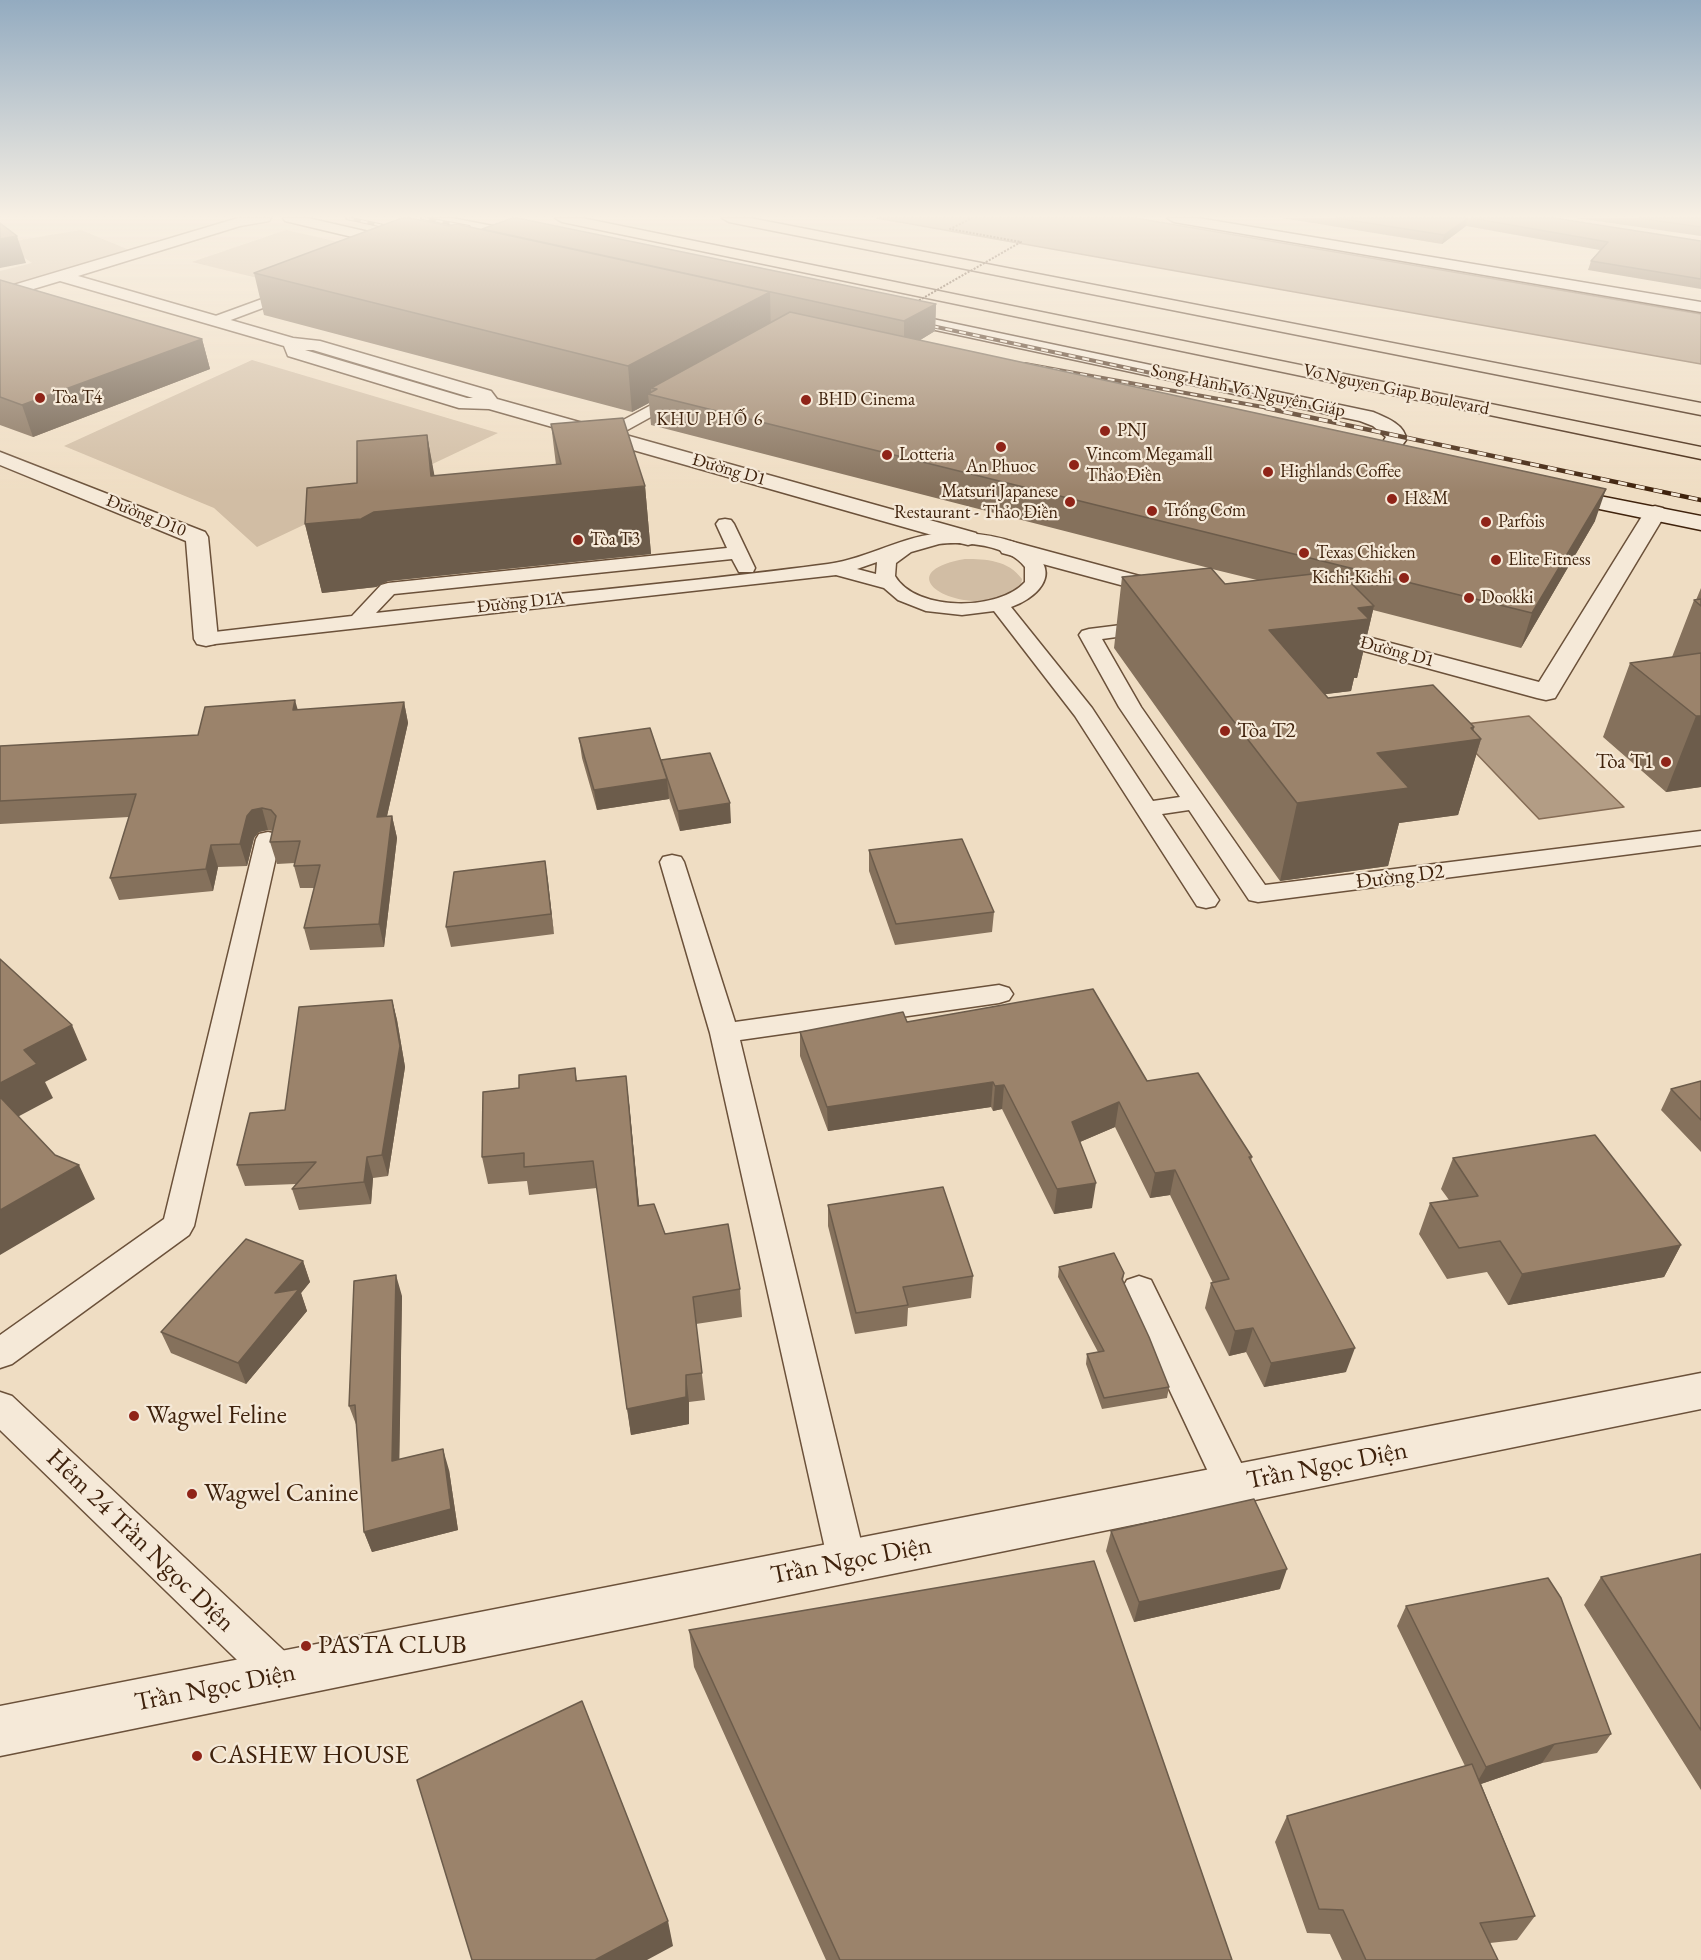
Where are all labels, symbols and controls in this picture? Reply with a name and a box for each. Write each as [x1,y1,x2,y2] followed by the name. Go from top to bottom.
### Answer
[1149,360,1347,422] street label: Song Hành Võ Nguyên Giáp
[1301,360,1491,420] street label: Vo Nguyen Giap Boulevard
[52,387,102,409] place label: Tòa T4
[818,389,915,411] place label: BHD Cinema
[33,391,47,405] marker: Tòa T4
[799,393,813,407] marker: BHD Cinema
[656,409,764,431] district label: KHU PHỐ 6
[1117,420,1147,442] place label: PNJ
[1098,424,1112,438] marker: PNJ
[994,440,1008,454] marker: An Phuoc
[899,444,954,466] place label: Lotteria
[1086,444,1213,486] place label: Vincom Megamall Thảo Điền
[880,448,894,462] marker: Lotteria
[690,449,768,491] street label: Đường D1
[966,456,1036,478] place label: An Phuoc
[1067,458,1081,472] marker: Vincom Megamall Thảo Điền
[1280,461,1401,483] place label: Highlands Coffee
[1261,465,1275,479] marker: Highlands Coffee
[894,481,1058,524] place label: Matsuri Japanese Restaurant - Thảo Điền
[1404,488,1448,510] place label: H&M
[103,490,189,542] street label: Đường D10
[1385,492,1399,506] marker: H&M
[1063,495,1077,509] marker: Matsuri Japanese Restaurant - Thảo Điền
[1164,500,1246,522] place label: Trống Cơm
[1145,504,1159,518] marker: Trống Cơm
[1498,511,1545,533] place label: Parfois
[1479,515,1493,529] marker: Parfois
[590,529,640,551] place label: Tòa T3
[571,533,585,547] marker: Tòa T3
[1316,542,1416,564] place label: Texas Chicken
[1297,546,1311,560] marker: Texas Chicken
[1508,549,1591,571] place label: Elite Fitness
[1489,553,1503,567] marker: Elite Fitness
[1312,567,1392,589] place label: Kichi-Kichi
[1397,571,1411,585] marker: Kichi-Kichi
[1481,587,1533,609] place label: Dookki
[476,588,566,618] street label: Đường D1A
[1462,591,1476,605] marker: Dookki
[1358,632,1436,672] street label: Đường D1
[1237,718,1296,744] place label: Tòa T2
[1218,724,1232,738] marker: Tòa T2
[1595,749,1654,775] place label: Tòa T1
[1659,755,1673,769] marker: Tòa T1
[1355,859,1445,895] street label: Đường D2
[146,1400,287,1432] place label: Wagwel Feline
[127,1409,141,1423] marker: Wagwel Feline
[1244,1435,1410,1497] street label: Trần Ngọc Diện
[39,1443,241,1639] street label: Hẻm 24 Trần Ngọc Diện
[204,1478,358,1510] place label: Wagwel Canine
[185,1487,199,1501] marker: Wagwel Canine
[768,1530,934,1592] street label: Trần Ngọc Diện
[318,1630,467,1662] place label: PASTA CLUB
[299,1639,313,1653] marker: PASTA CLUB
[132,1657,298,1719] street label: Trần Ngọc Diện
[209,1740,409,1772] place label: CASHEW HOUSE
[190,1749,204,1763] marker: CASHEW HOUSE

